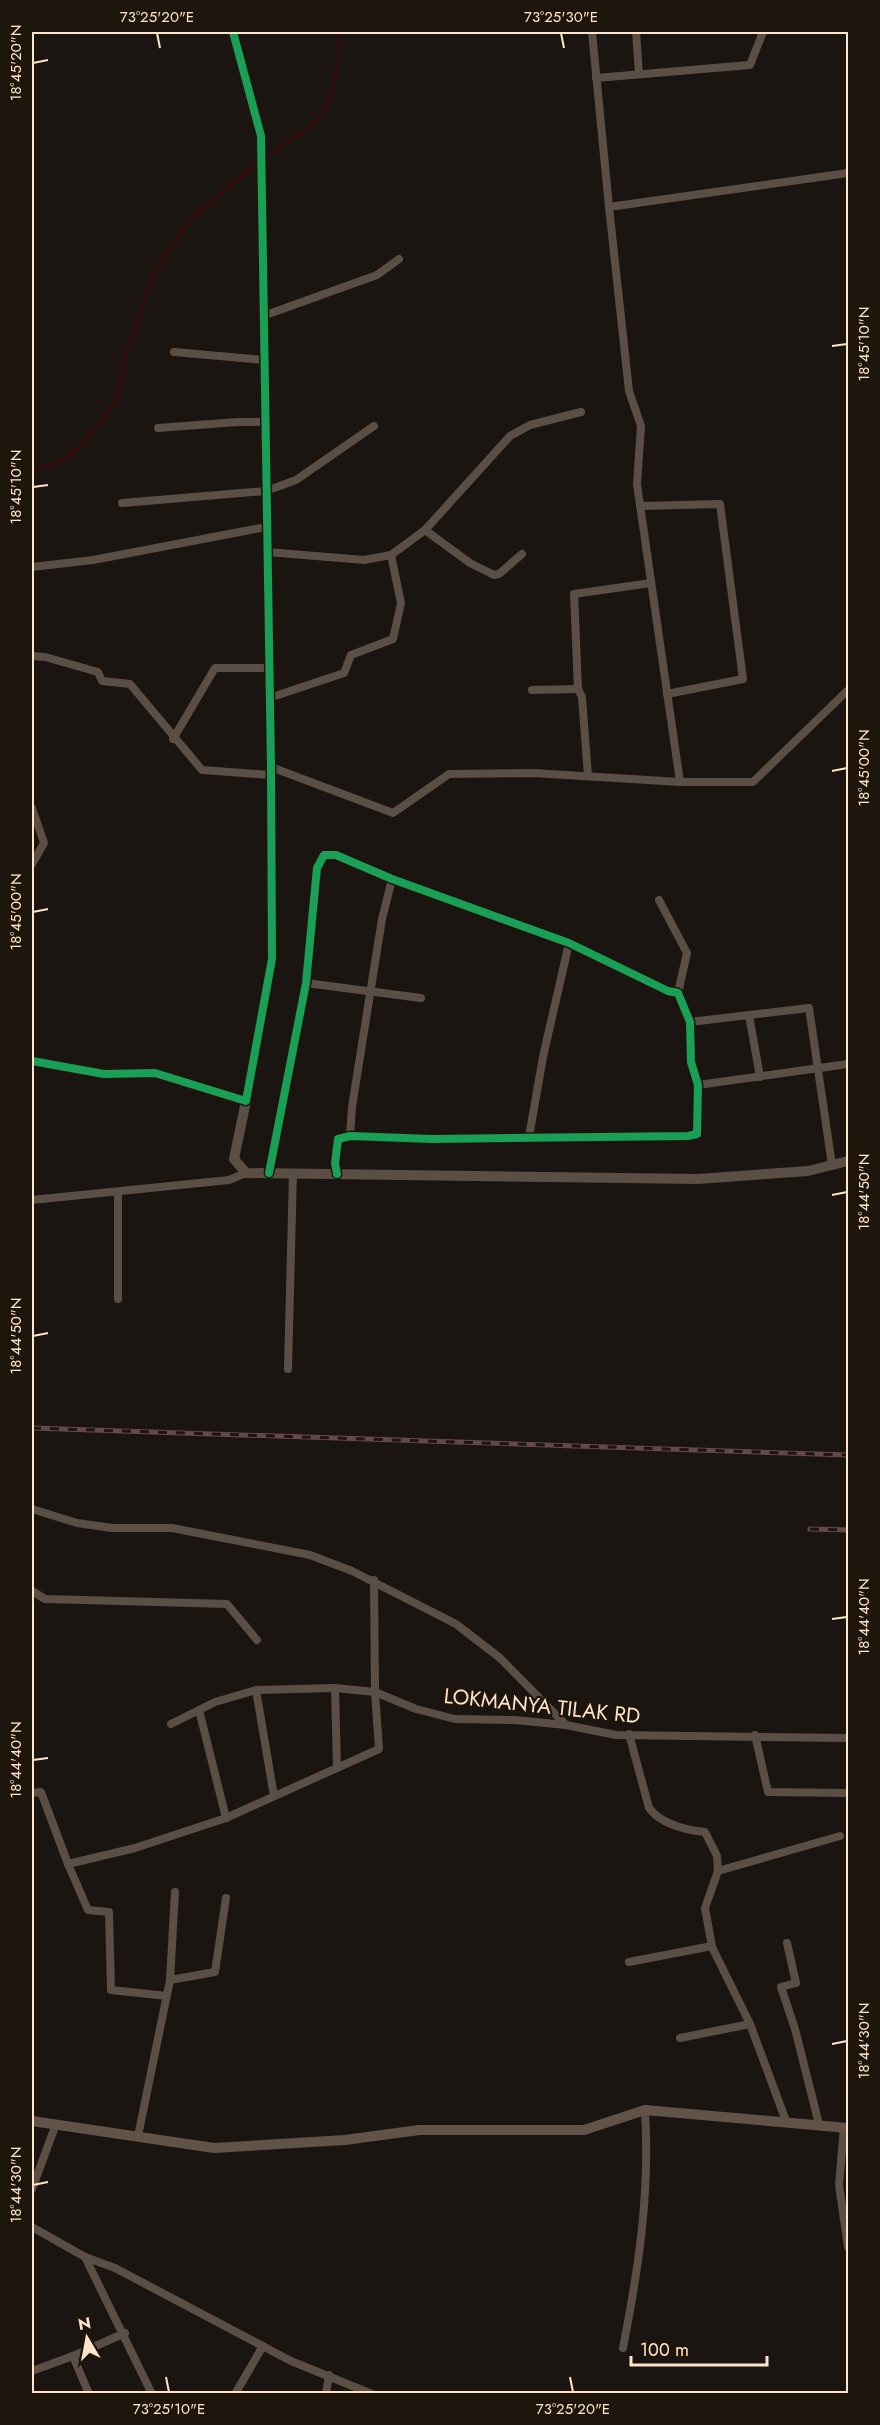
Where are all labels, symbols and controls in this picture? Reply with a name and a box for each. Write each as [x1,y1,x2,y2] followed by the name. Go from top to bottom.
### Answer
[120,6,194,28] text: 73°25'20"E
[524,6,598,28] text: 73°25'30"E
[5,25,27,101] text: 18°45'20"N
[853,307,875,381] text: 18°45'10"N
[5,450,27,524] text: 18°45'10"N
[853,729,875,807] text: 18°45'00"N
[5,873,27,951] text: 18°45'00"N
[853,1154,875,1230] text: 18°44'50"N
[5,1298,27,1374] text: 18°44'50"N
[853,1578,875,1656] text: 18°44'40"N
[442,1681,642,1731] street label: LOKMANYA TILAK RD
[5,1721,27,1799] text: 18°44'40"N
[853,2003,875,2079] text: 18°44'30"N
[5,2147,27,2223] text: 18°44'30"N
[57,2308,117,2368] north arrow
[76,2311,93,2336] text: N
[631,2329,768,2367] scale bar
[640,2337,689,2363] text: 100 m
[133,2398,205,2420] text: 73°25'10"E
[536,2398,610,2420] text: 73°25'20"E

